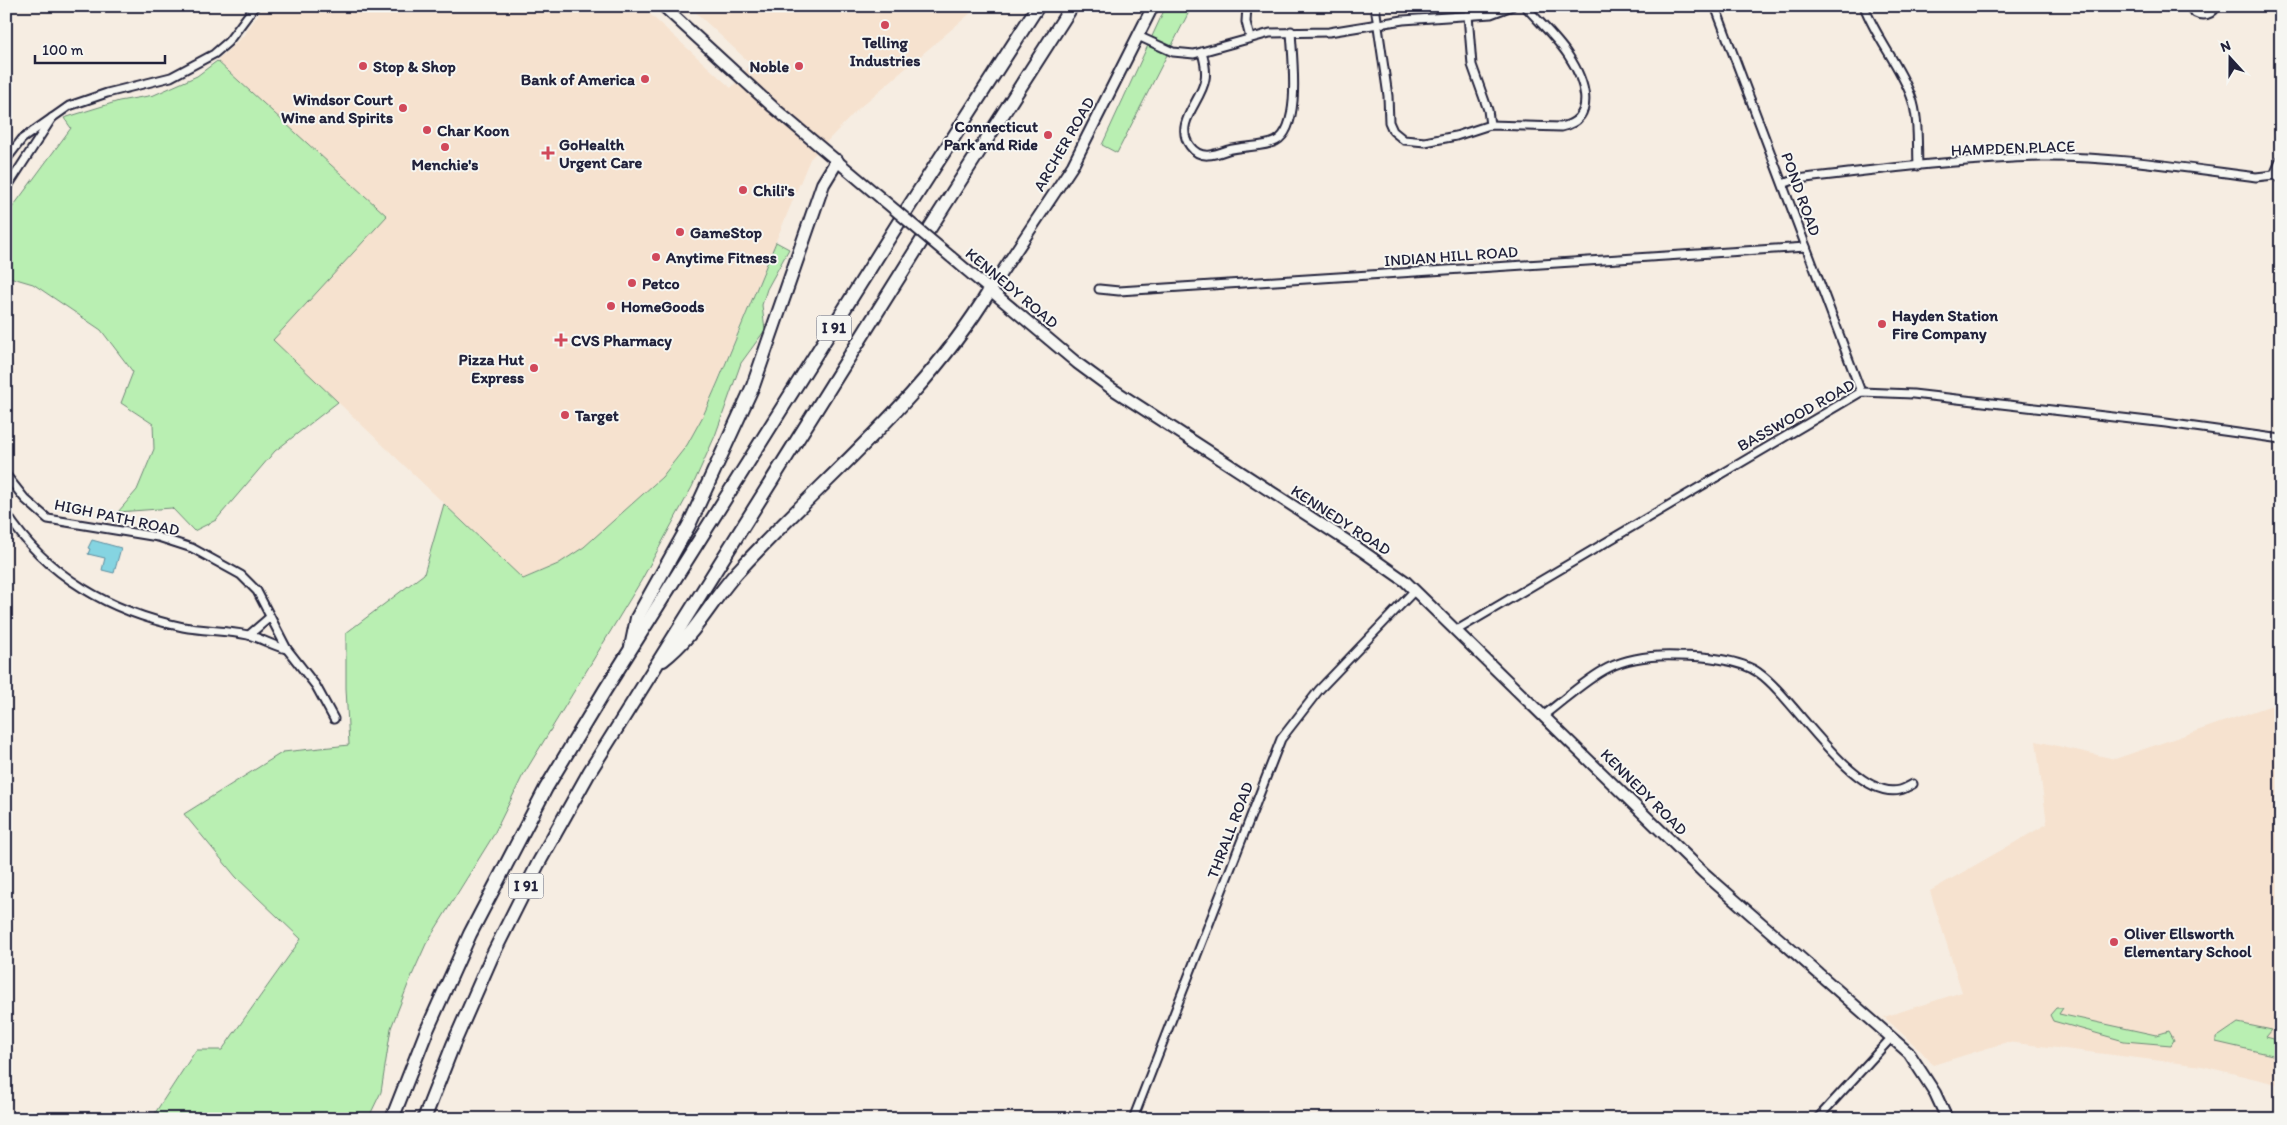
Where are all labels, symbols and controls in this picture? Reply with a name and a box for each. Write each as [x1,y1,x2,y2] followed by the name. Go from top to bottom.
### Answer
[879,19,891,31] marker: Telling Industries
[35,32,165,64] scale bar
[2204,32,2254,82] north arrow
[850,33,920,70] place label: Telling Industries
[2218,37,2233,56] text: N
[42,41,84,59] text: 100 m
[373,57,456,77] place label: Stop & Shop
[750,57,789,76] place label: Noble
[357,60,369,72] marker: Stop & Shop
[793,60,805,72] marker: Noble
[521,70,635,89] place label: Bank of America
[639,73,651,85] marker: Bank of America
[281,90,393,128] place label: Windsor Court Wine and Spirits
[1029,93,1099,195] street label: ARCHER ROAD
[397,102,409,114] marker: Windsor Court Wine and Spirits
[944,117,1038,154] place label: Connecticut Park and Ride
[437,121,510,140] place label: Char Koon
[421,124,433,136] marker: Char Koon
[1042,129,1054,141] marker: Connecticut Park and Ride
[559,135,643,173] place label: GoHealth Urgent Care
[1951,136,2076,160] street label: HAMPDEN PLACE
[439,141,451,153] marker: Menchie's
[541,146,555,160] marker: GoHealth Urgent Care
[1777,150,1825,238] street label: POND ROAD
[412,155,478,174] place label: Menchie's
[753,181,795,200] place label: Chili's
[737,184,749,196] marker: Chili's
[690,223,763,243] place label: GameStop
[674,226,686,238] marker: GameStop
[1383,242,1519,270] street label: INDIAN HILL ROAD
[962,244,1063,333] street label: KENNEDY ROAD
[665,248,777,268] place label: Anytime Fitness
[650,251,662,263] marker: Anytime Fitness
[642,274,680,293] place label: Petco
[626,277,638,289] marker: Petco
[621,297,704,316] place label: HomeGoods
[605,300,617,312] marker: HomeGoods
[1892,306,1999,344] place label: Hayden Station Fire Company
[816,316,852,340] road number: I 91
[1876,318,1888,330] marker: Hayden Station Fire Company
[571,331,672,351] place label: CVS Pharmacy
[555,334,567,346] marker: CVS Pharmacy
[459,350,524,388] place label: Pizza Hut Express
[528,362,540,374] marker: Pizza Hut Express
[1734,375,1858,455] street label: BASSWOOD ROAD
[574,406,619,426] place label: Target
[559,409,571,421] marker: Target
[1288,481,1395,560] street label: KENNEDY ROAD
[53,494,181,540] street label: HIGH PATH ROAD
[1597,745,1692,840] street label: KENNEDY ROAD
[1203,779,1257,881] street label: THRALL ROAD
[508,874,544,898] road number: I 91
[2124,924,2252,962] place label: Oliver Ellsworth Elementary School
[2108,936,2120,948] marker: Oliver Ellsworth Elementary School

